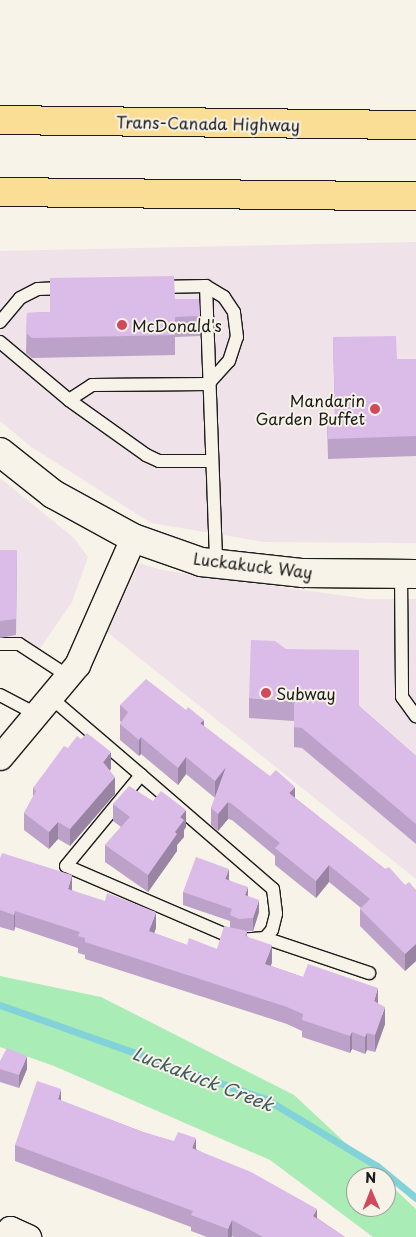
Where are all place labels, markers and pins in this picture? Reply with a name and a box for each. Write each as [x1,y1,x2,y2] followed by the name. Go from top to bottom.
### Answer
[132,315,222,335] place label: McDonald's
[116,319,128,331] marker: McDonald's
[256,390,365,428] place label: Mandarin Garden Buffet
[369,403,381,415] marker: Mandarin Garden Buffet
[276,683,335,703] place label: Subway
[260,687,272,699] marker: Subway

